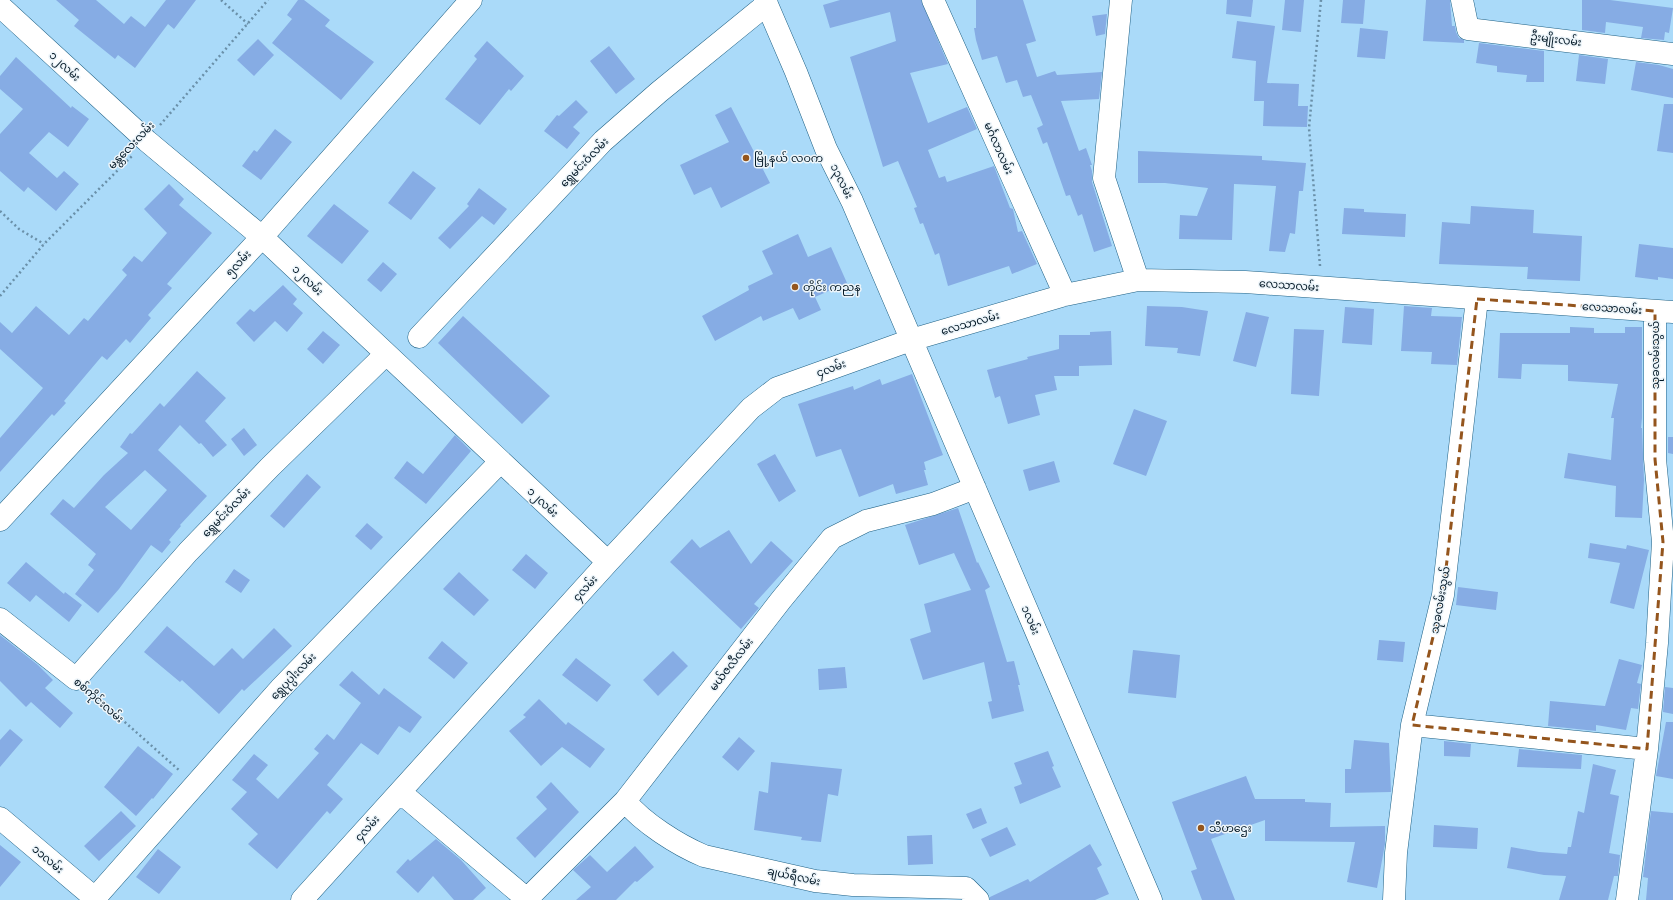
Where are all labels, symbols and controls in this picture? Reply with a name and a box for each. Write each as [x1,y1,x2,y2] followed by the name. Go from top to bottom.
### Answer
[1529,28,1583,51] street label: ဦးမျိုးလမ်း
[45,47,84,86] street label: ၁၂လမ်း
[104,117,159,173] street label: မန္တလေးလမ်း
[980,119,1018,177] street label: မင်္ဂလာလမ်း
[556,133,613,191] street label: ရွှေမင်းဝံလမ်း
[754,150,823,167] place label: မြို့နယ် လဝက
[741,153,751,163] marker: မြို့နယ် လဝက
[826,161,857,202] street label: ၁၃လမ်း
[222,246,255,280] street label: ၅လမ်း
[288,261,327,300] street label: ၁၂လမ်း
[1258,275,1320,295] street label: လေသာလမ်း
[803,279,860,296] place label: တိုင်း ကညန
[790,282,800,292] marker: တိုင်း ကညန
[1581,298,1643,318] street label: လေသာလမ်း
[939,307,1001,339] street label: လေသာလမ်း
[1647,321,1664,389] street label: သုခလမ်းသွယ်
[814,355,849,382] street label: ၄လမ်း
[198,483,255,541] street label: ရွှေမင်းဝံလမ်း
[523,483,562,522] street label: ၁၂လမ်း
[1426,565,1455,635] street label: သုခလမ်းသွယ်
[569,571,602,605] street label: ၄လမ်း
[1018,603,1044,637] street label: ၁လမ်း
[705,634,757,694] street label: မယ်ဇလီလမ်း
[267,649,321,704] street label: ရွှေပုပ္ပါးလမ်း
[70,674,128,727] street label: စစ်ကိုင်းလမ်း
[351,811,384,845] street label: ၄လမ်း
[1209,820,1252,837] place label: သီဟဌေး
[1196,823,1206,833] marker: သီဟဌေး
[29,841,68,877] street label: ၁၁လမ်း
[766,863,822,890] street label: ချယ်ရီလမ်း

